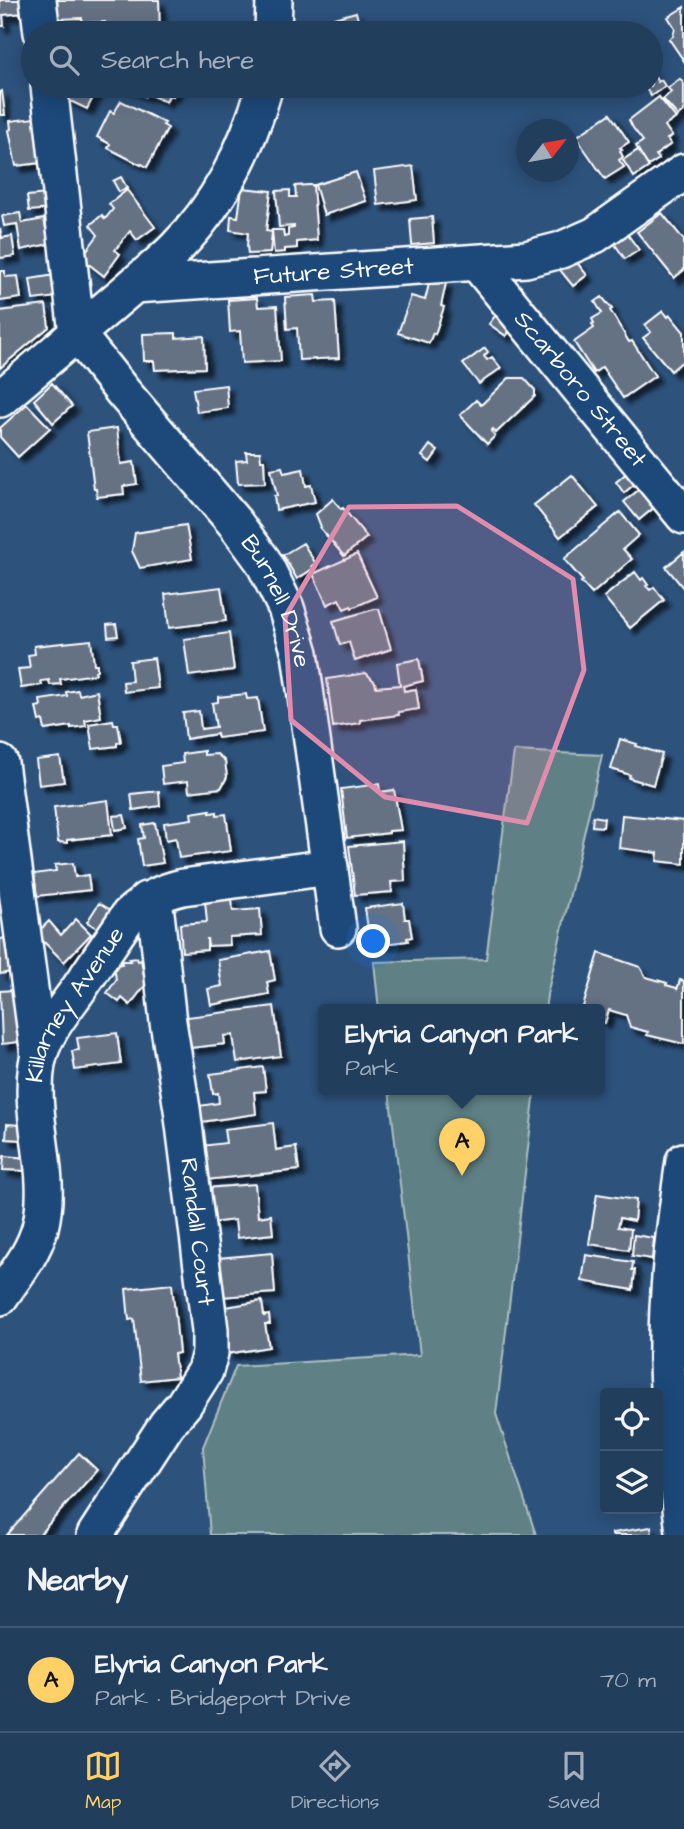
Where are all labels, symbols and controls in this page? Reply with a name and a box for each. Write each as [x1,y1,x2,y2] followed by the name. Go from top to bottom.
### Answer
[21,21,663,98] search box
[45,41,83,79] icon: search
[101,42,254,78] text: Search here
[516,119,579,182] north arrow
[252,249,415,294] street label: Future Street
[506,304,655,475] street label: Scarboro Street
[232,528,319,669] street label: Burnell Drive
[18,920,133,1084] street label: Killarney Avenue
[356,924,390,958] your location
[318,1004,605,1095] popup
[345,1016,578,1052] text: Elyria Canyon Park
[345,1052,398,1084] text: Park
[439,1118,485,1176] pin: A
[171,1156,223,1308] street label: Randall Court
[600,1388,663,1514] map controls
[600,1388,663,1451] button: locate
[600,1451,663,1514] button: layers
[28,1560,128,1602] text: Nearby
[95,1646,328,1682] text: Elyria Canyon Park
[44,1664,58,1696] text: A
[600,1664,656,1696] text: 70 m
[95,1682,351,1714] text: Park · Bridgeport Drive
[84,1747,122,1816] tab: Map
[291,1747,379,1816] tab: Directions
[548,1747,600,1816] tab: Saved

